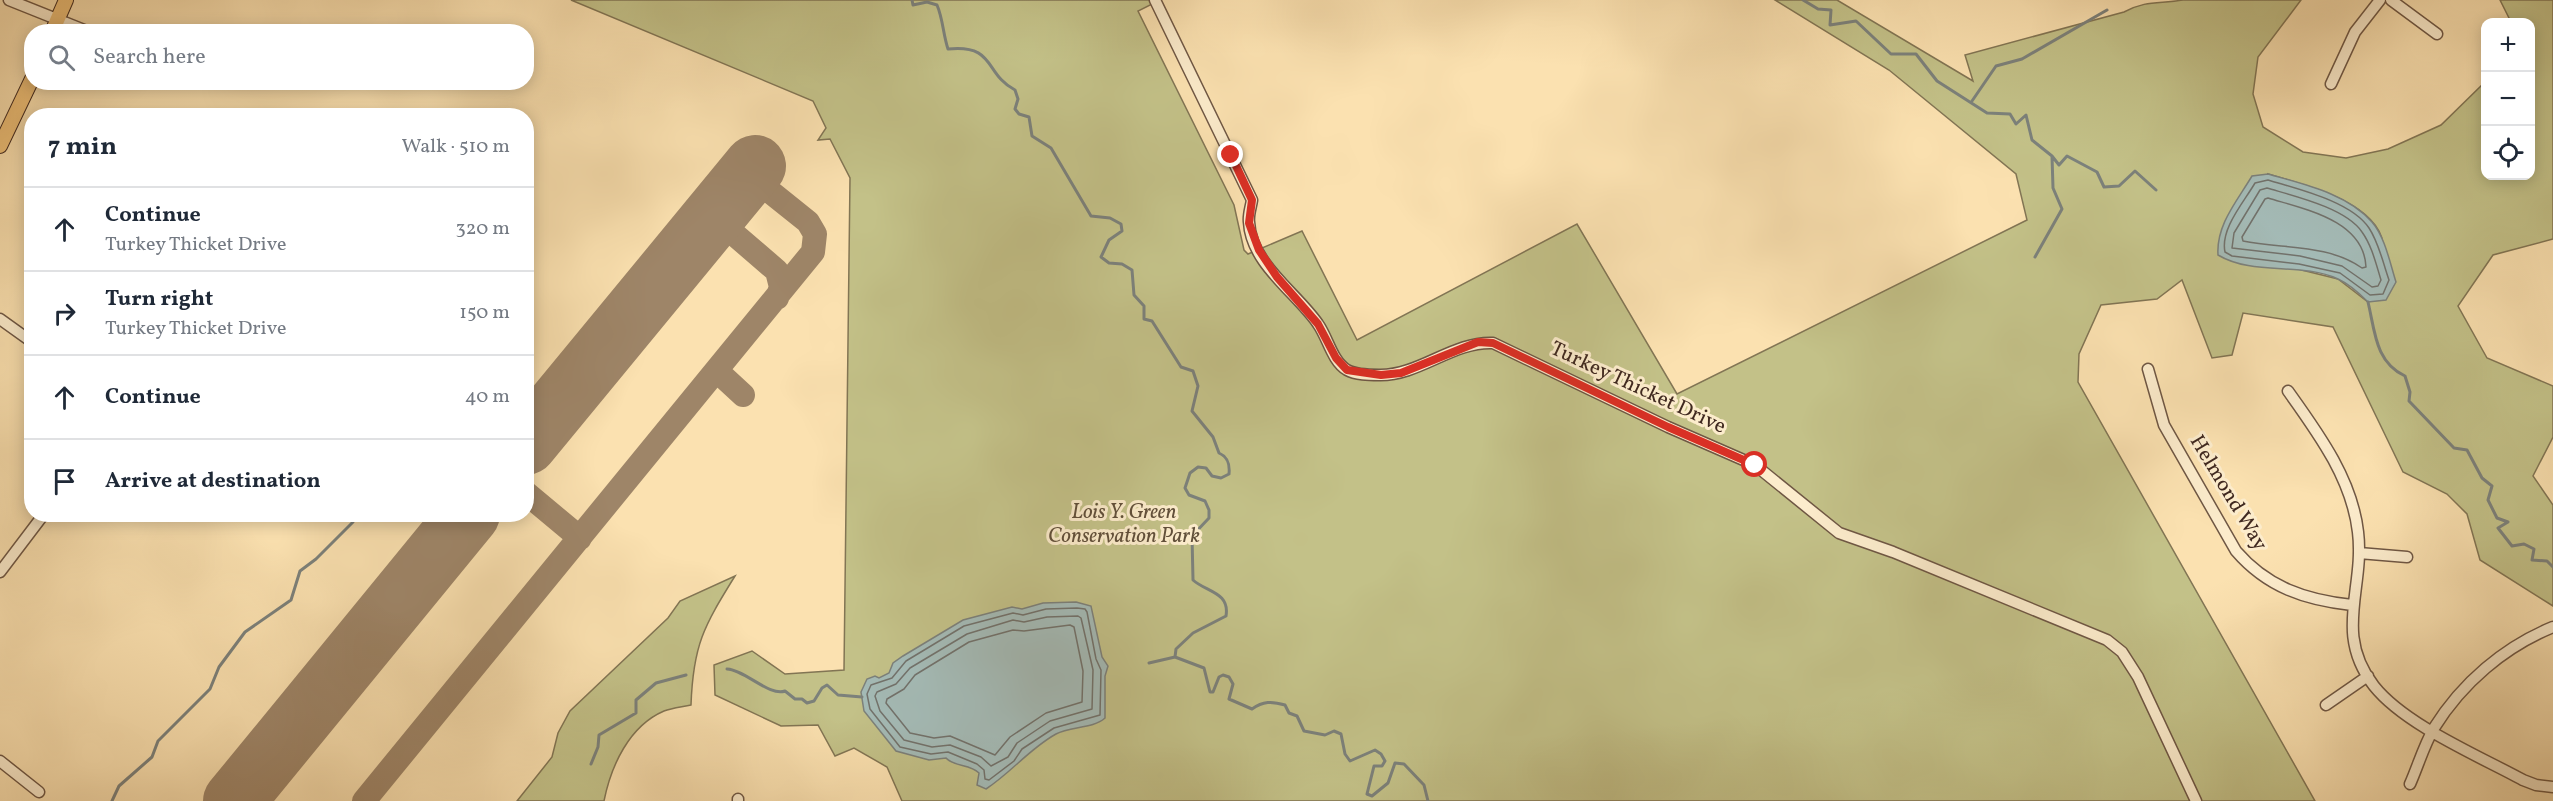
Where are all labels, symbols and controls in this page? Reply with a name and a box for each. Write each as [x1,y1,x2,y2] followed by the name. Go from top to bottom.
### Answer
[2481,18,2535,180] map controls
[2481,18,2535,72] button: +
[24,24,534,90] search box
[45,41,78,74] icon: search
[93,42,206,73] text: Search here
[2481,72,2535,126] button: −
[2481,126,2535,180] button: locate
[48,129,117,165] text: 7 min
[401,133,510,161] text: Walk · 510 m
[1217,141,1243,167] route end
[105,200,201,231] text: Continue
[48,213,81,246] icon: ahead
[455,215,510,243] text: 320 m
[105,231,286,259] text: Turkey Thicket Drive
[105,284,213,315] text: Turn right
[48,297,81,330] icon: right
[459,299,510,327] text: 150 m
[105,315,286,343] text: Turkey Thicket Drive
[1546,335,1731,441] street label: Turkey Thicket Drive
[48,381,81,414] icon: ahead
[105,382,201,413] text: Continue
[465,383,510,411] text: 40 m
[2182,430,2274,557] street label: Helmond Way
[1741,451,1767,477] route start
[48,465,81,498] icon: arrive
[105,466,321,497] text: Arrive at destination
[1048,498,1200,551] park label: Lois Y. Green Conservation Park

